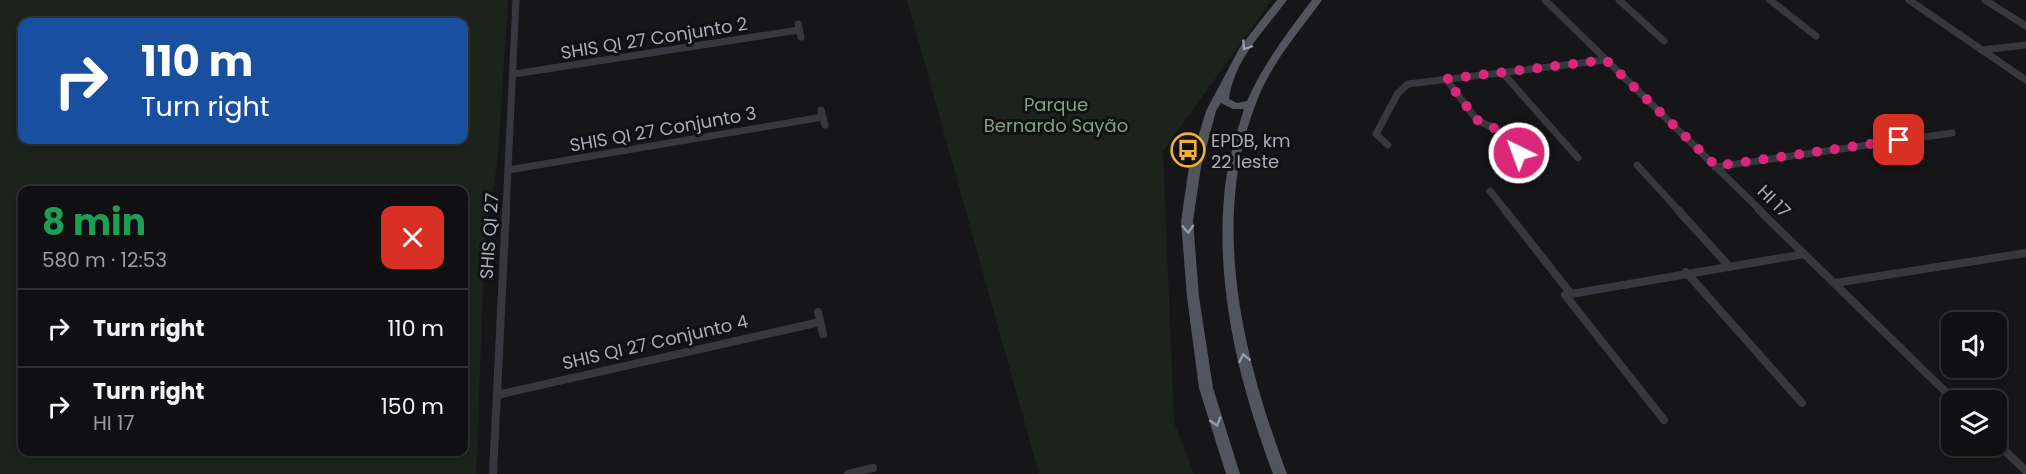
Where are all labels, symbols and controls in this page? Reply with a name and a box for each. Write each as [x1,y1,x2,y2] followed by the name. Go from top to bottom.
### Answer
[559,11,749,65] street label: SHIS QI 27 Conjunto 2
[141,32,253,91] text: 110 m
[1242,40,1253,51] one-way arrow
[42,42,120,120] icon: right
[141,88,270,125] text: Turn right
[984,92,1128,138] park label: Parque Bernardo Sayão
[568,100,758,158] street label: SHIS QI 27 Conjunto 3
[1873,114,1924,165] pin
[1487,121,1551,185] position arrow
[1882,123,1915,156] icon: arrive
[1211,128,1291,174] place label: EPDB, km 22 leste
[1170,132,1206,168] bus stop icon: EPDB, km 22 leste
[1752,179,1796,223] street label: HI 17
[474,192,504,280] street label: SHIS QI 27
[42,197,146,248] text: 8 min
[381,206,444,269] button: close
[1181,225,1194,234] one-way arrow
[42,246,167,274] text: 580 m · 12:53
[560,308,750,376] street label: SHIS QI 27 Conjunto 4
[42,312,75,345] icon: right
[1941,312,2007,456] map controls
[1941,312,2007,378] button: sound
[93,313,204,344] text: Turn right
[388,313,444,344] text: 110 m
[1238,354,1251,364] one-way arrow
[93,376,204,407] text: Turn right
[42,390,75,423] icon: right
[1941,390,2007,456] button: layers
[381,391,444,422] text: 150 m
[93,409,134,437] text: HI 17
[1209,416,1221,426] one-way arrow

